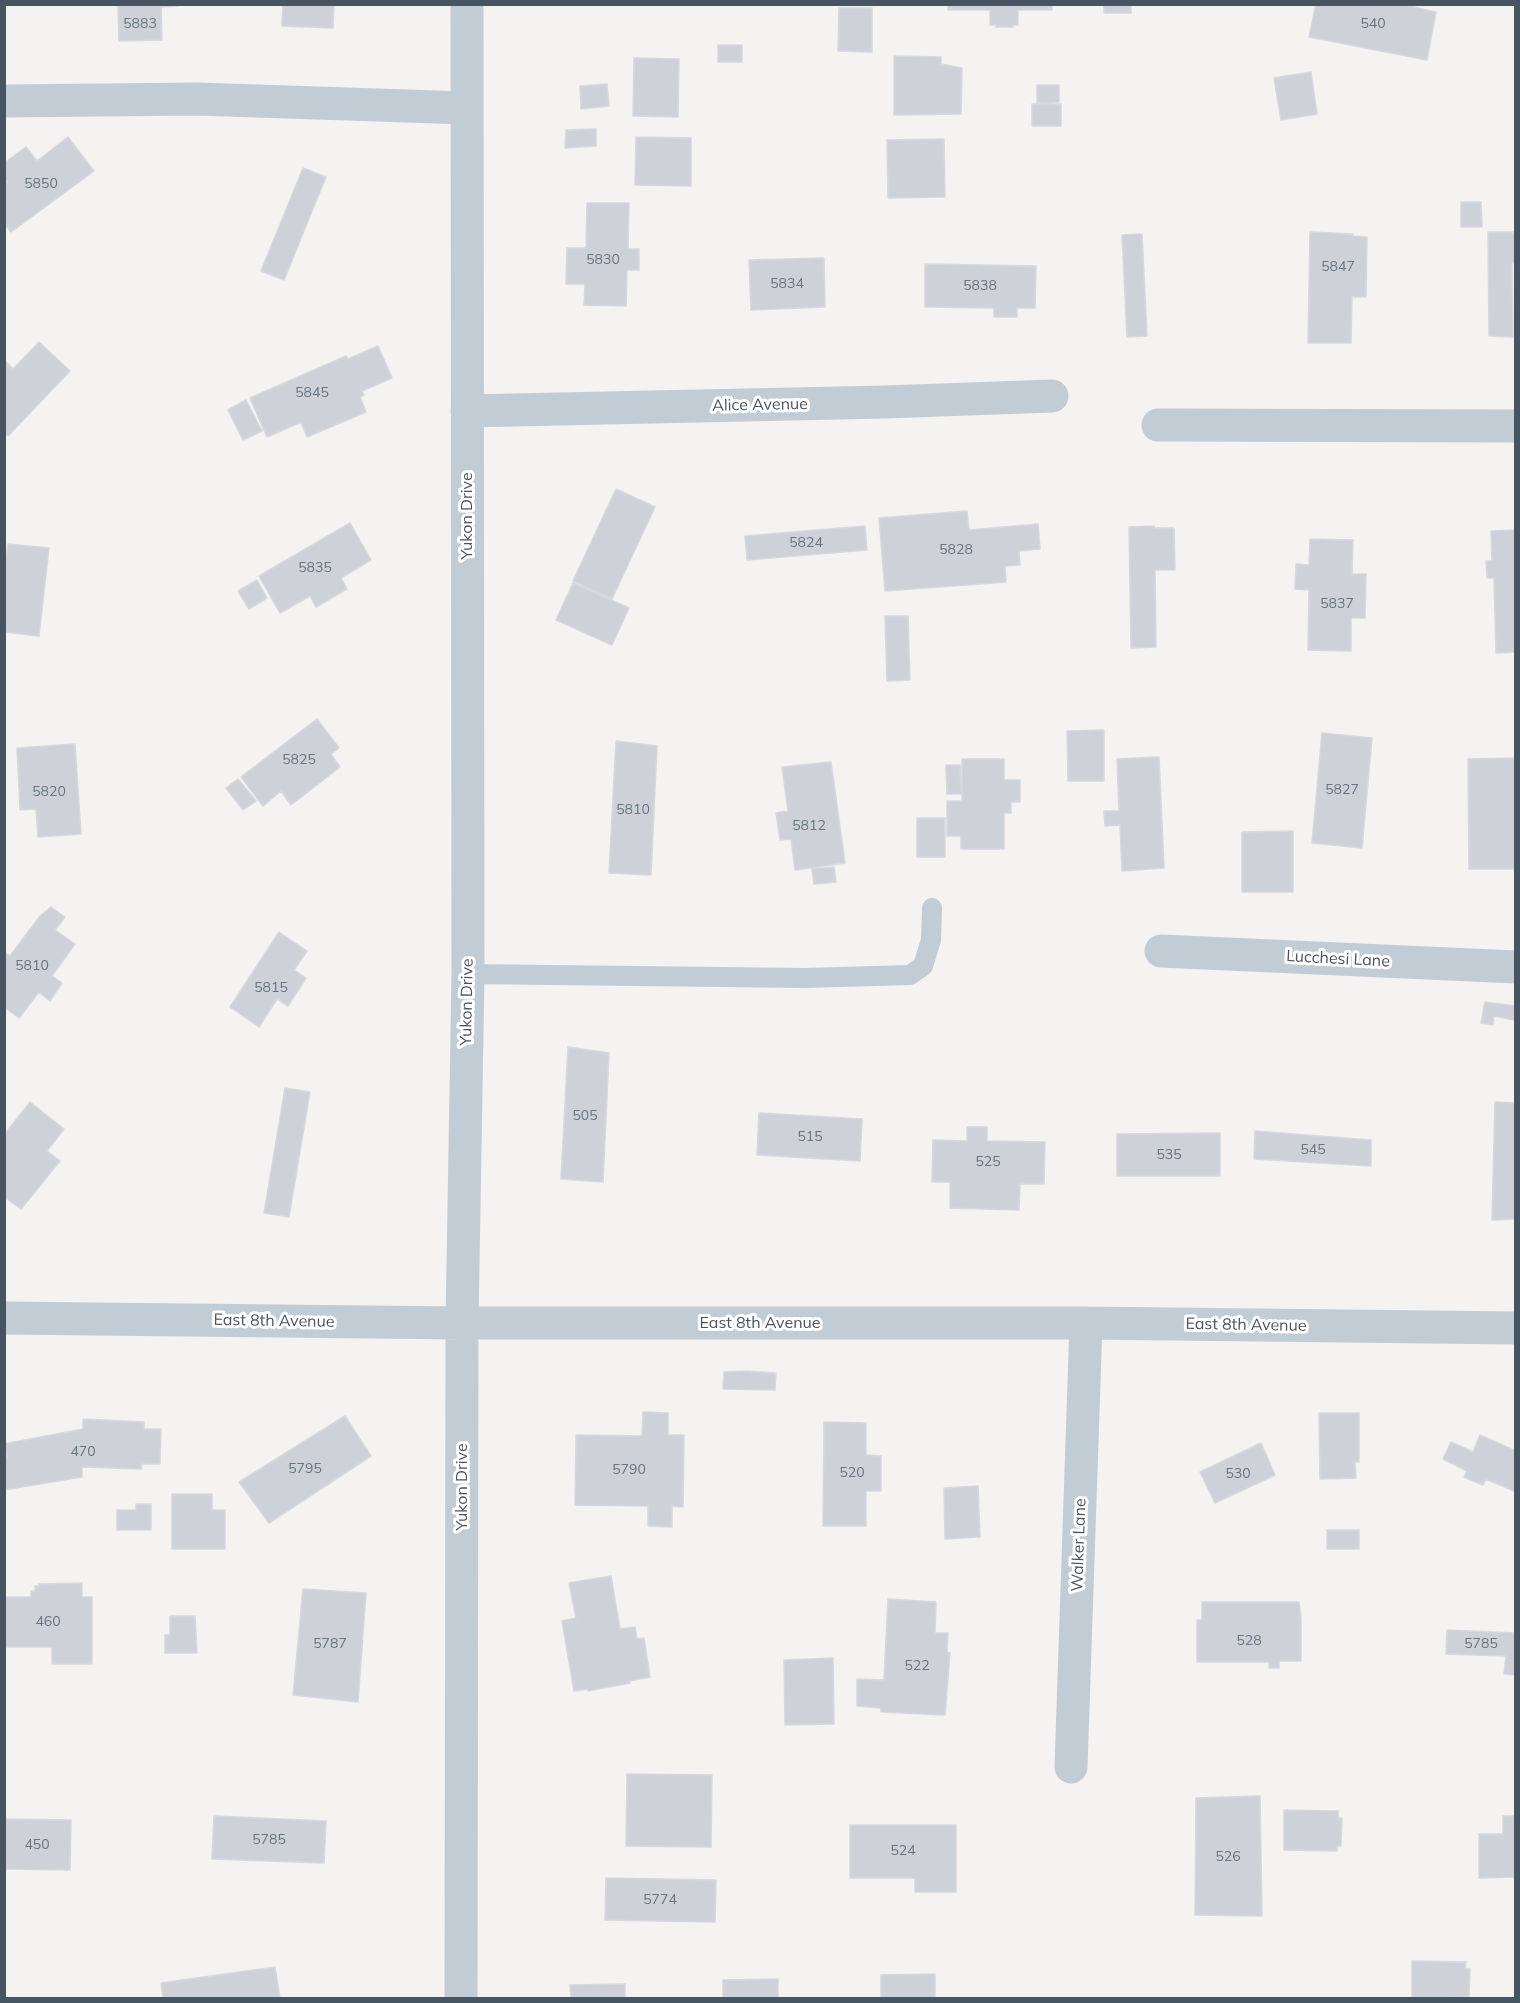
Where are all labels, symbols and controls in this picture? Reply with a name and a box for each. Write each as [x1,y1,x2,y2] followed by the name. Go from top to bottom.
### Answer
[123,16,157,32] house number: 5883
[1360,16,1386,32] house number: 540
[24,176,58,192] house number: 5850
[586,252,620,268] house number: 5830
[1321,259,1355,275] house number: 5847
[770,276,804,292] house number: 5834
[963,278,997,294] house number: 5838
[295,385,329,401] house number: 5845
[712,395,808,415] street label: Alice Avenue
[457,472,477,560] street label: Yukon Drive
[789,535,823,551] house number: 5824
[939,542,973,558] house number: 5828
[298,560,332,576] house number: 5835
[1320,596,1354,612] house number: 5837
[282,752,316,768] house number: 5825
[1325,782,1359,798] house number: 5827
[32,784,66,800] house number: 5820
[616,802,650,818] house number: 5810
[792,818,826,834] house number: 5812
[1286,947,1390,971] street label: Lucchesi Lane
[15,958,49,974] house number: 5810
[457,958,477,1046] street label: Yukon Drive
[254,980,288,996] house number: 5815
[572,1108,598,1124] house number: 505
[797,1129,823,1145] house number: 515
[1300,1142,1326,1158] house number: 545
[1156,1147,1182,1163] house number: 535
[975,1154,1001,1170] house number: 525
[213,1310,335,1332] street label: East 8th Avenue
[699,1313,821,1333] street label: East 8th Avenue
[1185,1314,1307,1336] street label: East 8th Avenue
[452,1443,472,1531] street label: Yukon Drive
[70,1444,96,1460] house number: 470
[288,1461,322,1477] house number: 5795
[612,1462,646,1478] house number: 5790
[839,1465,865,1481] house number: 520
[1225,1466,1251,1482] house number: 530
[1068,1498,1090,1592] street label: Walker Lane
[35,1614,61,1630] house number: 460
[1236,1633,1262,1649] house number: 528
[313,1636,347,1652] house number: 5787
[1464,1636,1498,1652] house number: 5785
[904,1658,930,1674] house number: 522
[252,1832,286,1848] house number: 5785
[24,1837,50,1853] house number: 450
[890,1843,916,1859] house number: 524
[1215,1849,1241,1865] house number: 526
[643,1892,677,1908] house number: 5774

